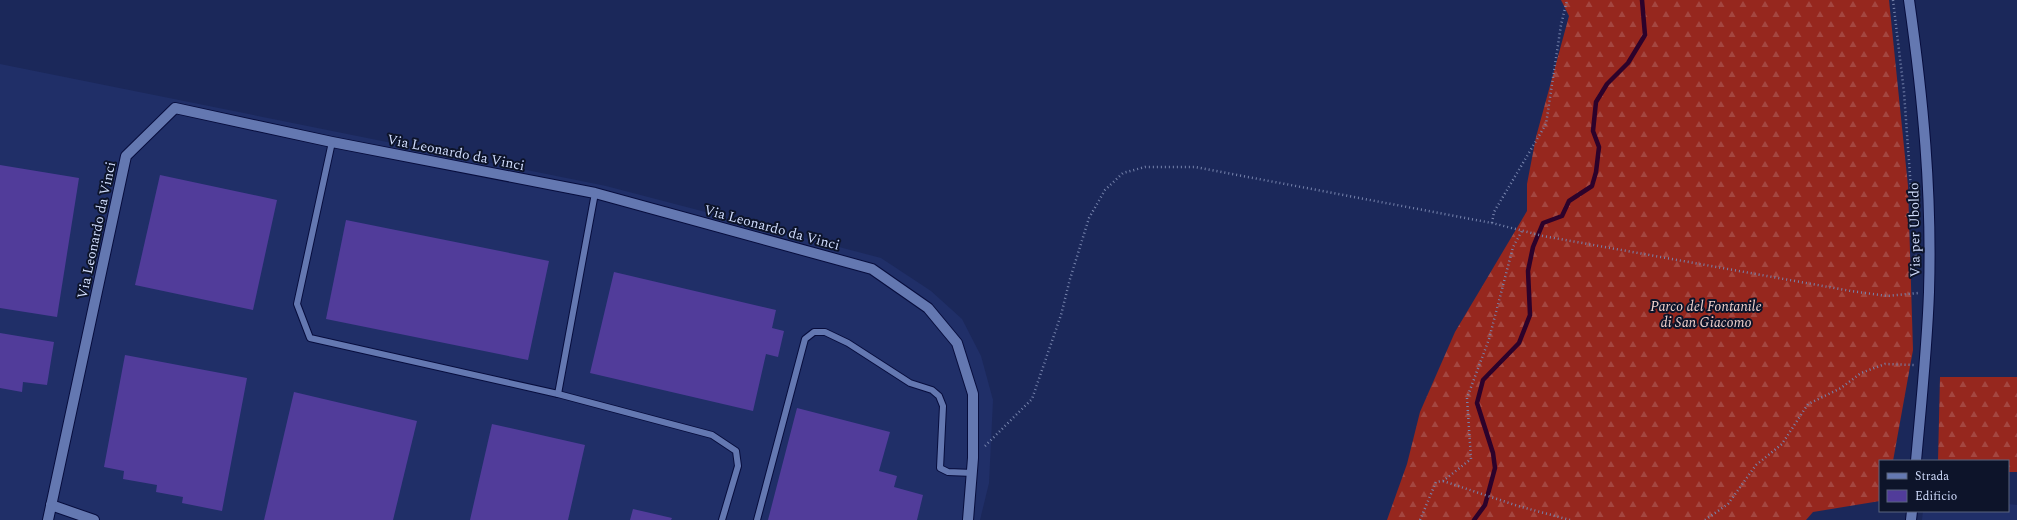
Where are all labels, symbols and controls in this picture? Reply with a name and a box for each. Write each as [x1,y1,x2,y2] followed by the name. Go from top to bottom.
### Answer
[385,129,527,176] street label: Via Leonardo da Vinci
[72,160,121,301] street label: Via Leonardo da Vinci
[1903,182,1926,278] street label: Via per Uboldo
[702,199,842,256] street label: Via Leonardo da Vinci
[1650,296,1762,333] park label: Parco del Fontanile di San Giacomo
[1879,460,2009,512] legend
[1915,467,1949,486] text: Strada
[1915,487,1957,506] text: Edificio

